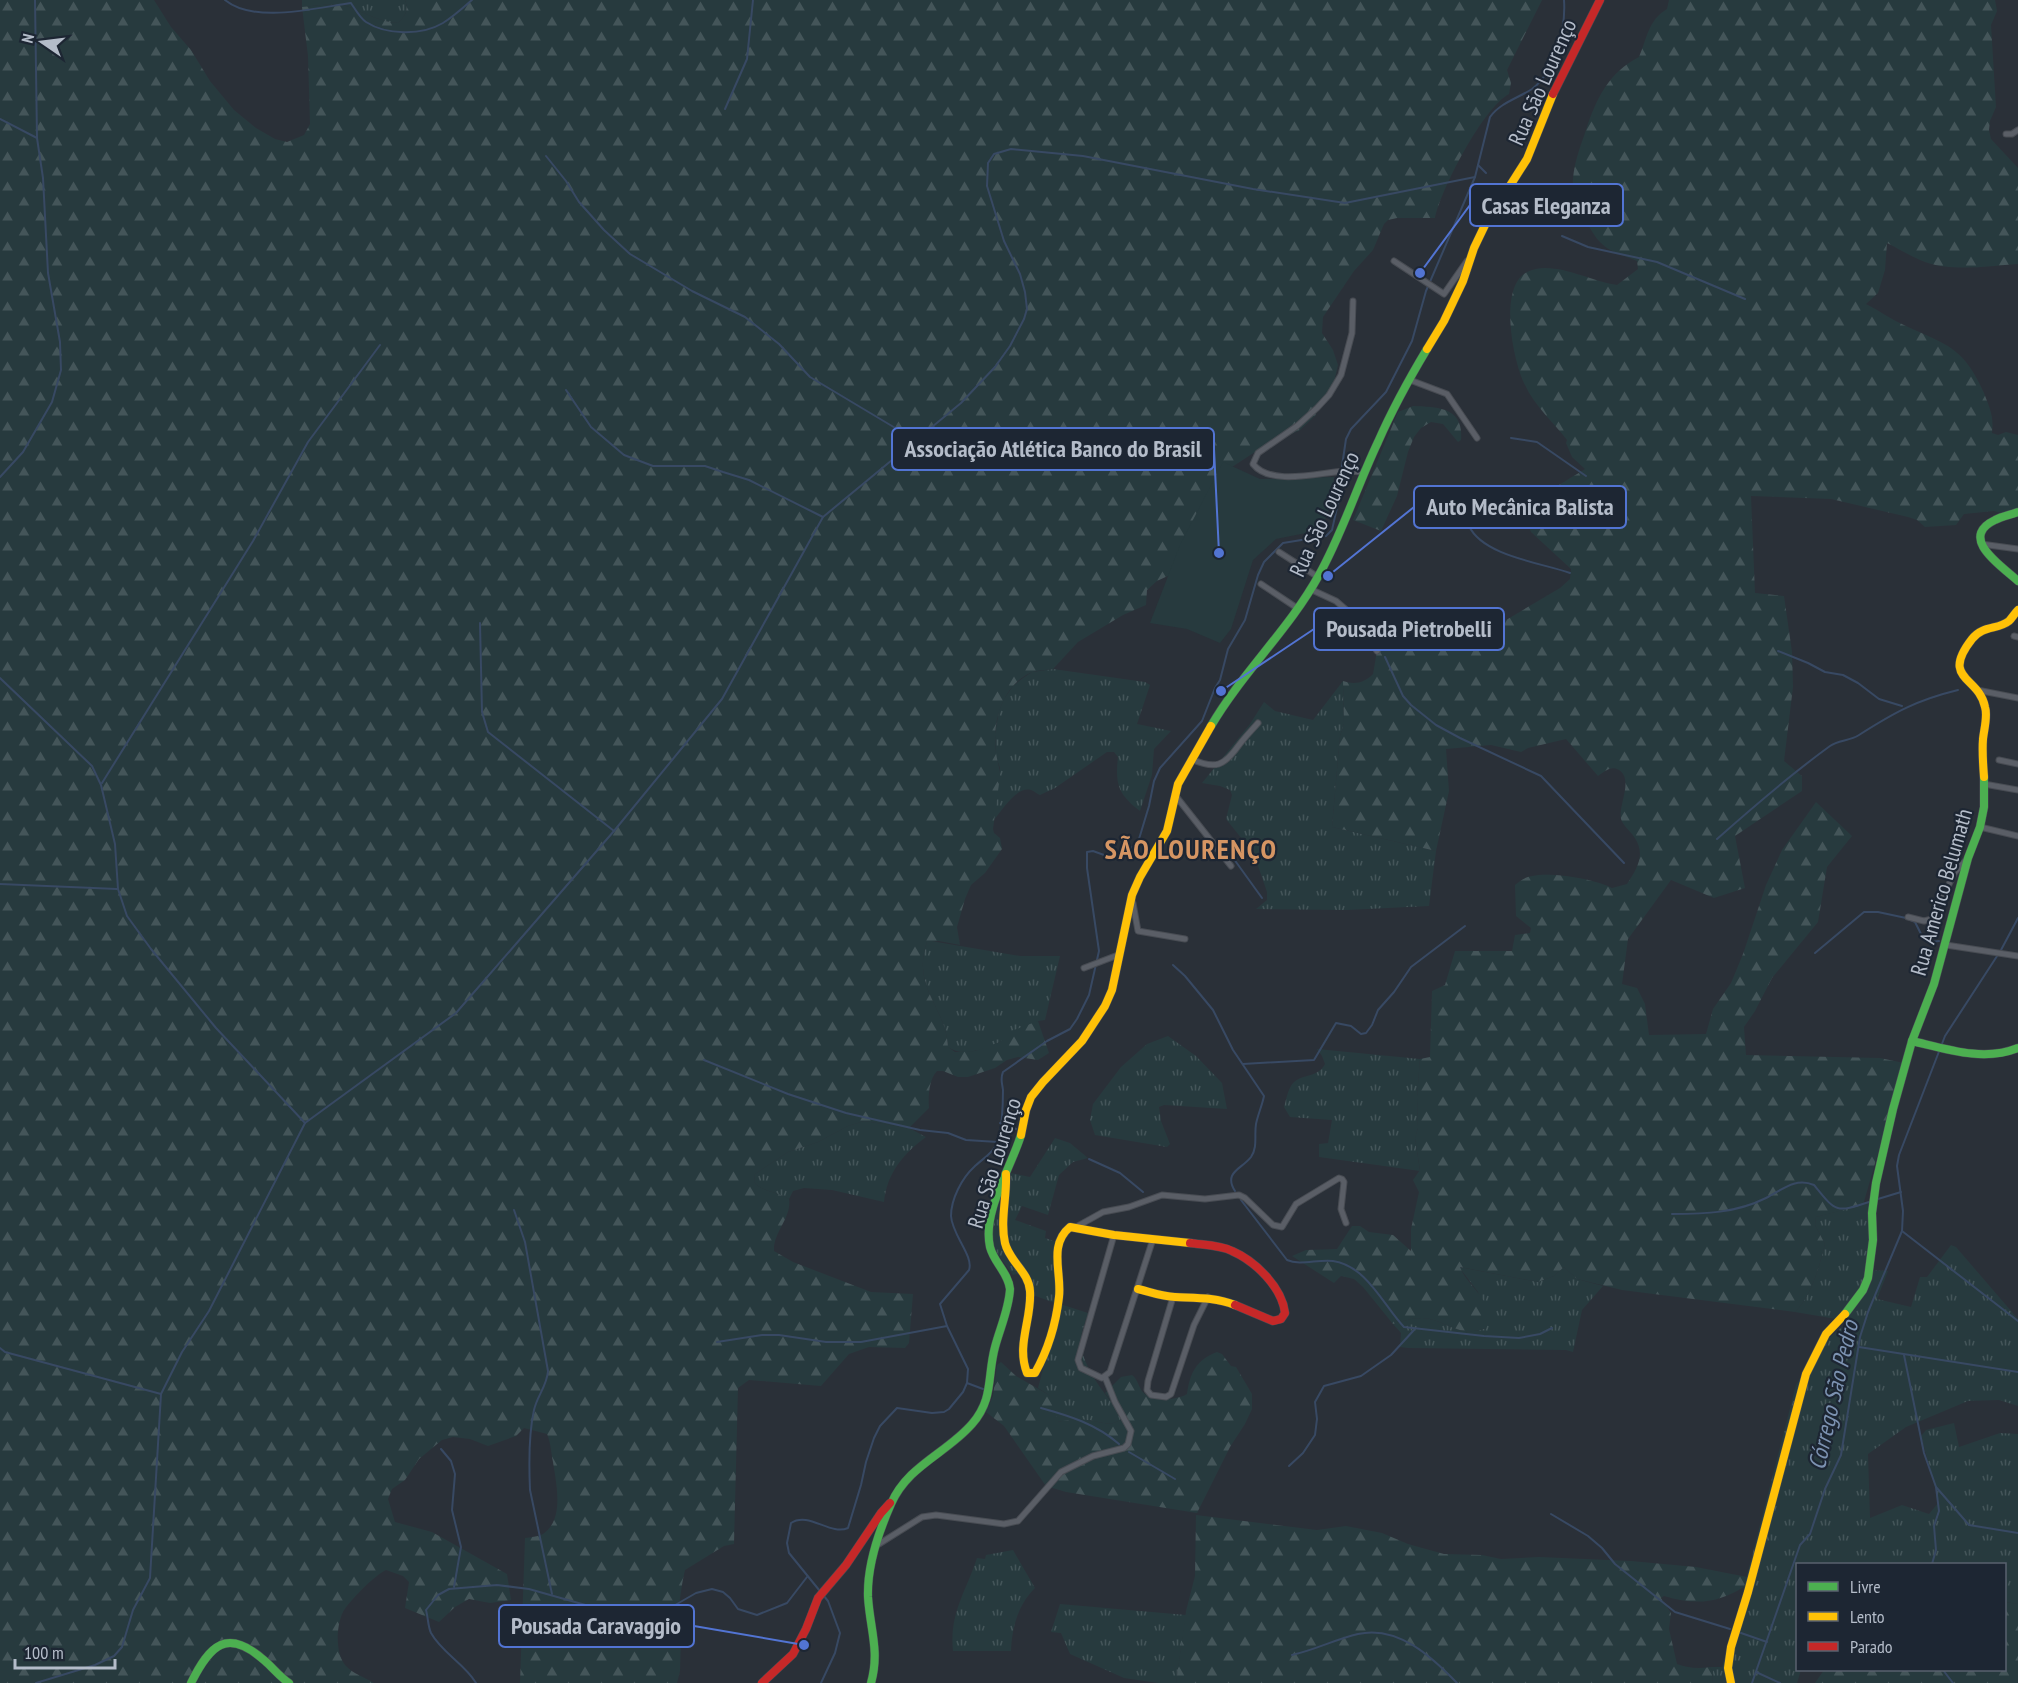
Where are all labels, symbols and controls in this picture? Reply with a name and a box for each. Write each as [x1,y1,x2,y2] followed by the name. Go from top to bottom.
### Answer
[12,12,72,72] north arrow
[1502,15,1582,149] street label: Rua São Lourenço
[17,32,38,45] text: N
[1470,184,1623,226] callout: Casas Eleganza
[1481,190,1611,221] text: Casas Eleganza
[892,428,1214,470] callout: Associação Atlética Banco do Brasil
[903,433,1202,464] text: Associação Atlética Banco do Brasil
[1283,447,1365,581] street label: Rua São Lourenço
[1414,486,1626,528] callout: Auto Mecânica Balista
[1425,491,1614,522] text: Auto Mecânica Balista
[1314,608,1504,650] callout: Pousada Pietrobelli
[1326,613,1492,644] text: Pousada Pietrobelli
[1904,805,1978,979] street label: Rua Americo Belumath
[1105,830,1277,867] district label: SÃO LOURENÇO
[961,1094,1027,1232] street label: Rua São Lourenço
[1801,1316,1866,1473] water label: Córrego São Pedro
[1796,1563,2006,1671] legend
[1850,1575,1881,1598] text: Livre
[499,1605,694,1647] callout: Pousada Caravaggio
[1850,1605,1885,1628] text: Lento
[511,1610,681,1641] text: Pousada Caravaggio
[15,1632,116,1670] scale bar
[1850,1635,1893,1658] text: Parado
[24,1641,64,1664] text: 100 m

